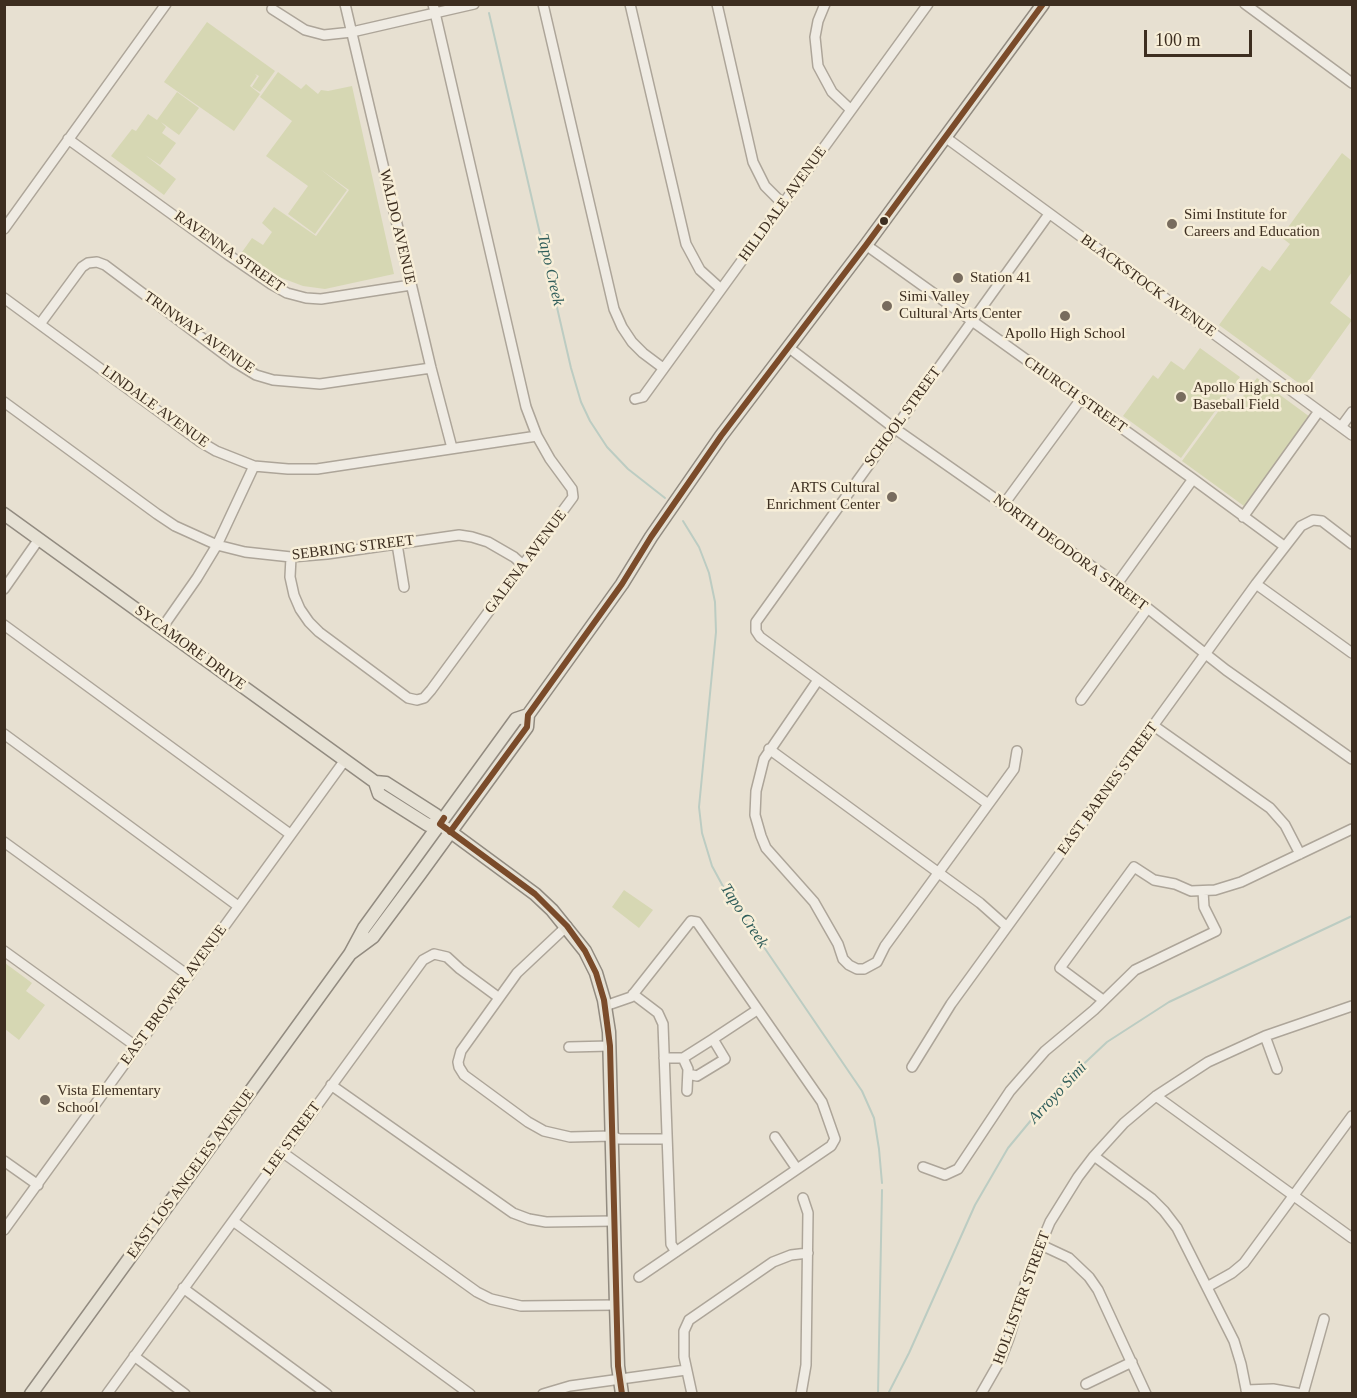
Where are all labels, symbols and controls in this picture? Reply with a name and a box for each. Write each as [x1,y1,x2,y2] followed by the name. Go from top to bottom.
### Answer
[1147,18,1255,56] scale bar
[1155,30,1201,50] text: 100 m
[735,143,831,265] street label: HILLDALE AVENUE
[375,168,419,286] street label: WALDO AVENUE
[1184,206,1320,241] place label: Simi Institute for Careers and Education
[171,207,287,297] street label: RAVENNA STREET
[878,215,890,227] unlabelled marker
[1165,217,1179,231] marker: Simi Institute for Careers and Education
[1077,231,1219,341] street label: BLACKSTOCK AVENUE
[532,232,568,308] water label: Tapo Creek
[970,269,1031,287] place label: Station 41
[951,271,965,285] marker: Station 41
[140,288,258,378] street label: TRINWAY AVENUE
[899,288,1021,323] place label: Simi Valley Cultural Arts Center
[880,299,894,313] marker: Simi Valley Cultural Arts Center
[1058,309,1072,323] marker: Apollo High School
[1005,325,1125,343] place label: Apollo High School
[1020,353,1130,437] street label: CHURCH STREET
[98,362,212,452] street label: LINDALE AVENUE
[861,364,945,470] street label: SCHOOL STREET
[1193,379,1314,414] place label: Apollo High School Baseball Field
[1174,390,1188,404] marker: Apollo High School Baseball Field
[766,479,880,514] place label: ARTS Cultural Enrichment Center
[885,490,899,504] marker: ARTS Cultural Enrichment Center
[989,491,1151,615] street label: NORTH DEODORA STREET
[481,507,571,617] street label: GALENA AVENUE
[291,532,415,564] street label: SEBRING STREET
[131,602,249,694] street label: SYCAMORE DRIVE
[1054,719,1162,859] street label: EAST BARNES STREET
[716,880,772,952] water label: Tapo Creek
[117,921,231,1069] street label: EAST BROWER AVENUE
[1025,1058,1091,1128] water label: Arroyo Simi
[57,1082,161,1117] place label: Vista Elementary School
[123,1086,259,1262] street label: EAST LOS ANGELES AVENUE
[38,1093,52,1107] marker: Vista Elementary School
[259,1099,325,1179] street label: LEE STREET
[990,1229,1054,1367] street label: HOLLISTER STREET

